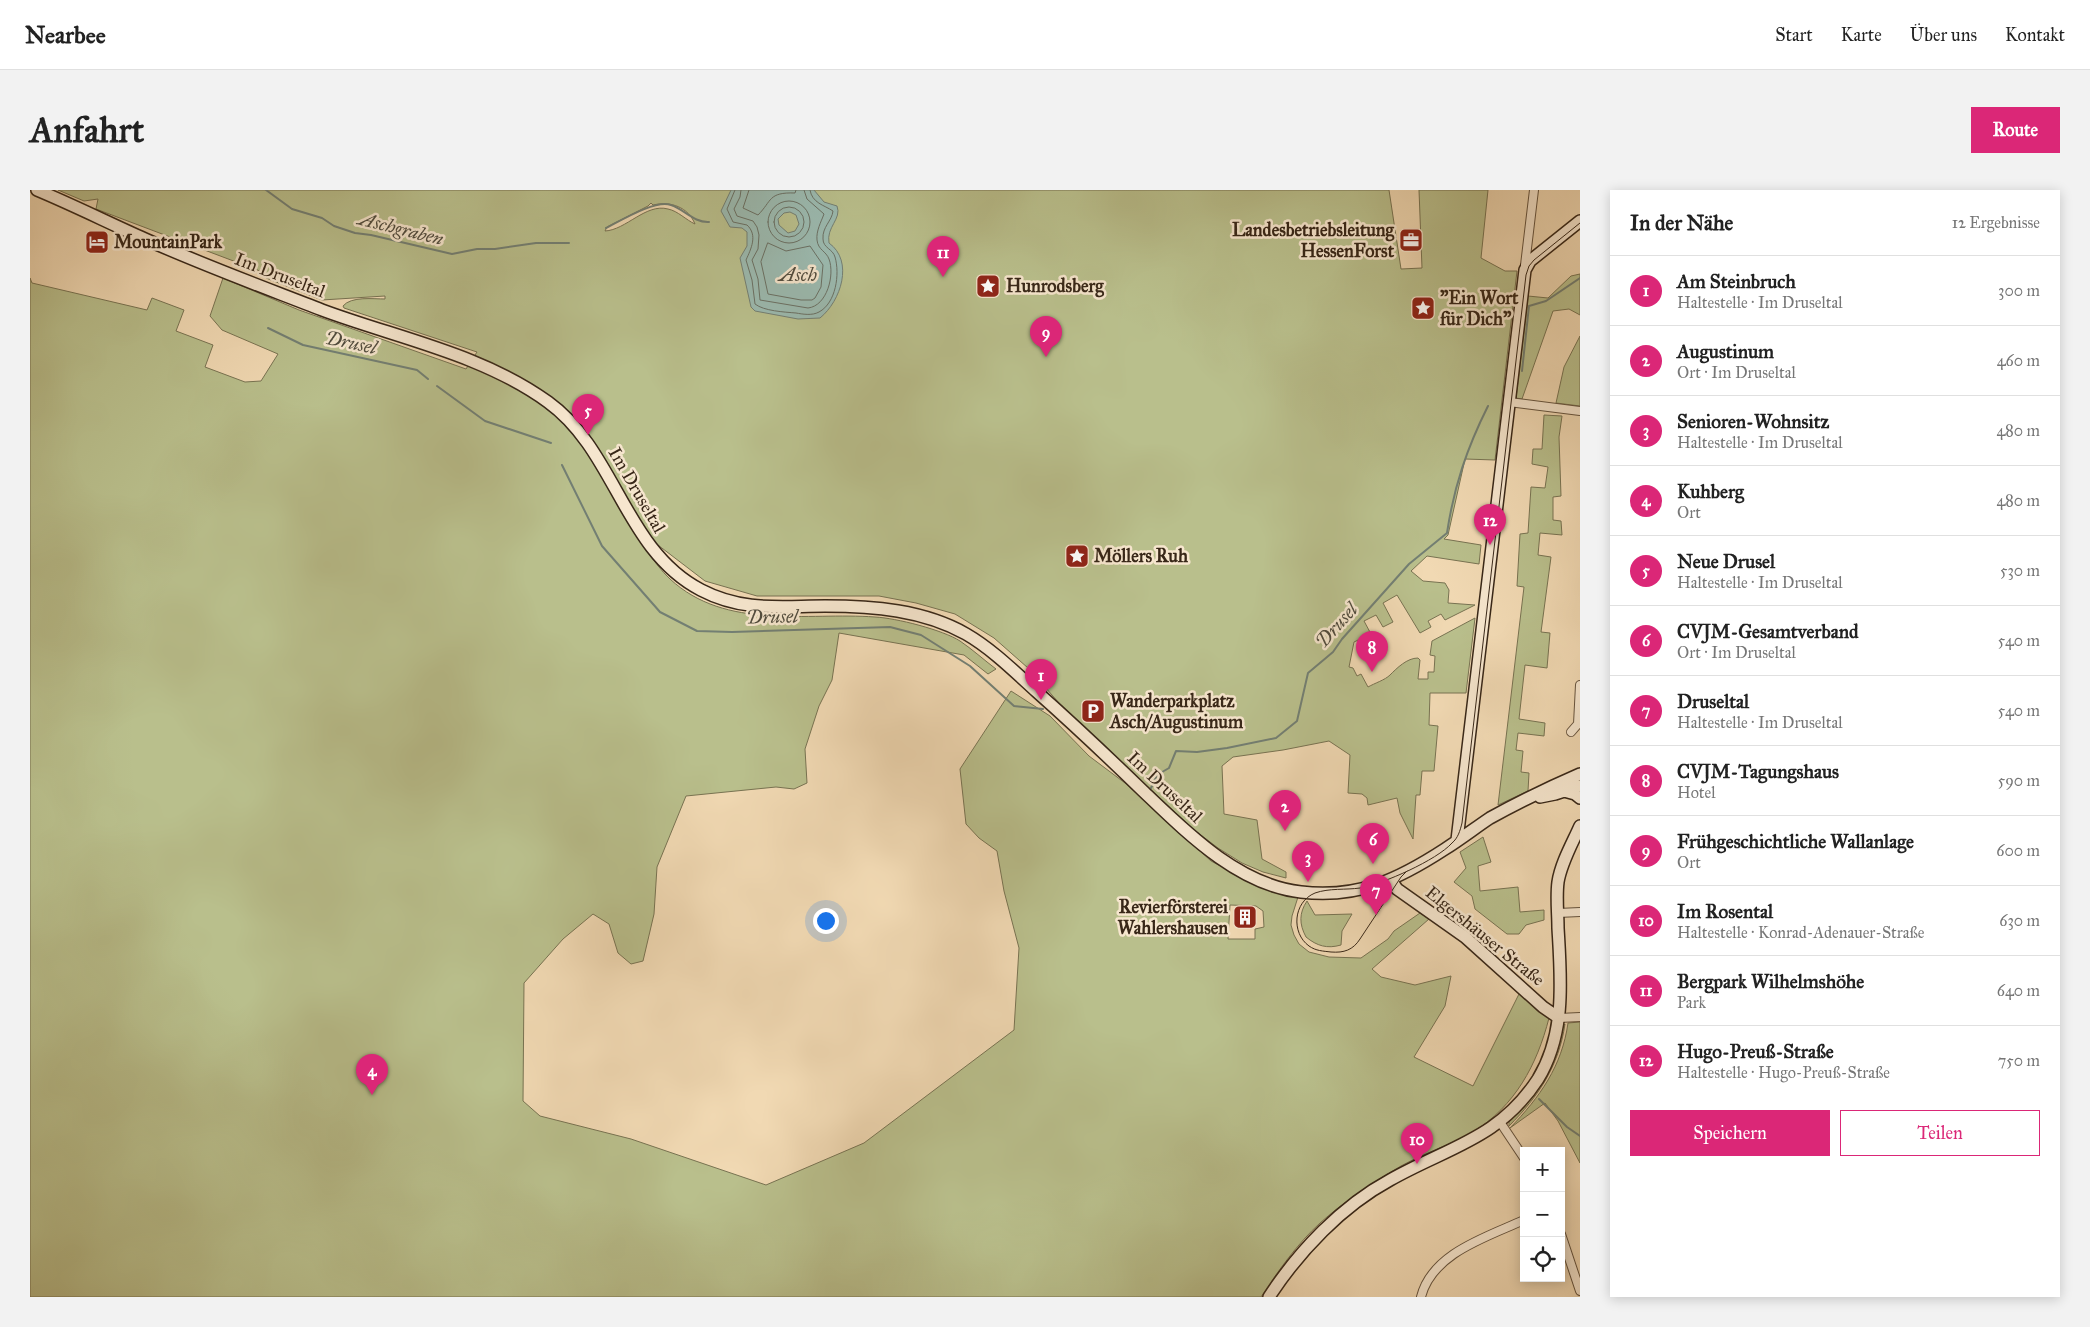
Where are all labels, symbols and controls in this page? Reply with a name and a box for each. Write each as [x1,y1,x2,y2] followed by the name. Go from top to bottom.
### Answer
[25,20,106,50] text: Nearbee
[1775,24,1813,46] text: Start
[1841,24,1882,46] text: Karte
[1910,24,1977,46] text: Über uns
[2005,24,2065,46] text: Kontakt
[1971,107,2060,153] button: Route
[30,109,144,152] text: Anfahrt
[354,206,446,250] water label: Aschgraben
[1630,210,1733,236] text: In der Nähe
[1952,213,2040,232] text: 12 Ergebnisse
[1232,219,1395,262] place label: Landesbetriebsleitung HessenForst
[1398,227,1424,253] office icon: Landesbetriebsleitung HessenForst
[84,229,110,255] hotel icon: MountainPark
[114,231,223,253] place label: MountainPark
[927,236,959,277] pin: 11
[232,248,328,302] street label: Im Druseltal
[777,263,817,286] water label: Asch
[1677,270,1796,293] text: Am Steinbruch
[975,273,1001,299] place icon: Hunrodsberg
[1006,275,1104,298] place label: Hunrodsberg
[1643,281,1649,300] text: 1
[1998,281,2040,300] text: 300 m
[1439,287,1519,330] place label: "Ein Wort für Dich"
[1677,293,1843,312] text: Haltestelle · Im Druseltal
[1410,295,1436,321] place icon: "Ein Wort für Dich"
[1030,316,1062,357] pin: 9
[323,326,381,360] water label: Drusel
[1677,340,1774,363] text: Augustinum
[1642,351,1650,370] text: 2
[1997,351,2040,370] text: 460 m
[1677,363,1796,382] text: Ort · Im Druseltal
[572,394,604,435] pin: 5
[1677,410,1829,433] text: Senioren-Wohnsitz
[1643,421,1649,440] text: 3
[1996,421,2040,440] text: 480 m
[1677,433,1843,452] text: Haltestelle · Im Druseltal
[604,443,670,537] street label: Im Druseltal
[1677,480,1744,503] text: Kuhberg
[1642,491,1650,510] text: 4
[1996,491,2040,510] text: 480 m
[1677,503,1701,522] text: Ort
[1474,504,1506,545] pin: 12
[1064,543,1090,569] place icon: Möllers Ruh
[1094,545,1189,567] place label: Möllers Ruh
[1677,550,1775,573] text: Neue Drusel
[1642,561,1650,580] text: 5
[2000,561,2040,580] text: 530 m
[1677,573,1843,592] text: Haltestelle · Im Druseltal
[1310,597,1364,652] water label: Drusel
[746,605,800,628] water label: Drusel
[1677,620,1859,643] text: CVJM-Gesamtverband
[1356,631,1388,672] pin: 8
[1642,631,1650,650] text: 6
[1998,631,2040,650] text: 540 m
[1677,643,1796,662] text: Ort · Im Druseltal
[1025,659,1057,700] pin: 1
[1109,690,1244,734] place label: Wanderparkplatz Asch/Augustinum
[1677,690,1749,713] text: Druseltal
[1080,698,1106,724] parking icon: Wanderparkplatz Asch/Augustinum
[1642,701,1650,720] text: 7
[1998,701,2040,720] text: 540 m
[1677,713,1843,732] text: Haltestelle · Im Druseltal
[1123,747,1207,828] street label: Im Druseltal
[1677,760,1839,783] text: CVJM-Tagungshaus
[1642,771,1650,790] text: 8
[1998,771,2040,790] text: 590 m
[1677,783,1715,802] text: Hotel
[1269,790,1301,831] pin: 2
[1357,823,1389,864] pin: 6
[1677,830,1914,853] text: Frühgeschichtliche Wallanlage
[1292,841,1324,882] pin: 3
[1642,841,1650,860] text: 9
[1996,841,2040,860] text: 600 m
[1677,853,1701,872] text: Ort
[1360,874,1392,915] pin: 7
[1420,881,1549,992] street label: Elgershäuser Straße
[1118,896,1229,939] place label: Revierförsterei Wahlershausen
[1677,900,1773,923] text: Im Rosental
[1232,904,1258,930] building icon: Revierförsterei Wahlershausen
[813,908,839,934] your location
[1638,911,1654,930] text: 10
[1999,911,2040,930] text: 630 m
[1677,923,1924,942] text: Haltestelle · Konrad-Adenauer-Straße
[1677,970,1864,993] text: Bergpark Wilhelmshöhe
[1640,981,1652,1000] text: 11
[1997,981,2040,1000] text: 640 m
[1677,993,1706,1012] text: Park
[1677,1040,1834,1063] text: Hugo-Preuß-Straße
[1639,1051,1653,1070] text: 12
[1998,1051,2040,1070] text: 750 m
[356,1054,388,1095] pin: 4
[1677,1063,1890,1082] text: Haltestelle · Hugo-Preuß-Straße
[1630,1110,1830,1156] button: Speichern
[1840,1110,2040,1156] button: Teilen
[1401,1123,1433,1164] pin: 10
[1520,1147,1565,1282] map controls
[1520,1147,1565,1192] button: +
[1520,1192,1565,1237] button: −
[1520,1237,1565,1282] button: locate

